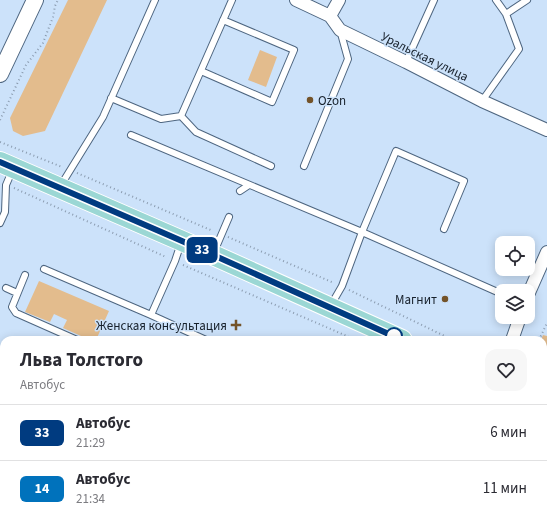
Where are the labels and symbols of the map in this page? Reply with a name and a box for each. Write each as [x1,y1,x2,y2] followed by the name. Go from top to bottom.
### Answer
[378,28,471,86] street label: Уральская улица
[318,92,346,110] place label: Ozon
[305,95,315,105] marker: Ozon
[184,237,220,263] line badge: 33
[395,291,437,309] place label: Магнит
[440,294,450,304] marker: Магнит
[96,317,227,335] place label: Женская консультация
[230,319,242,331] marker: Женская консультация
[385,327,403,345] unlabelled marker

